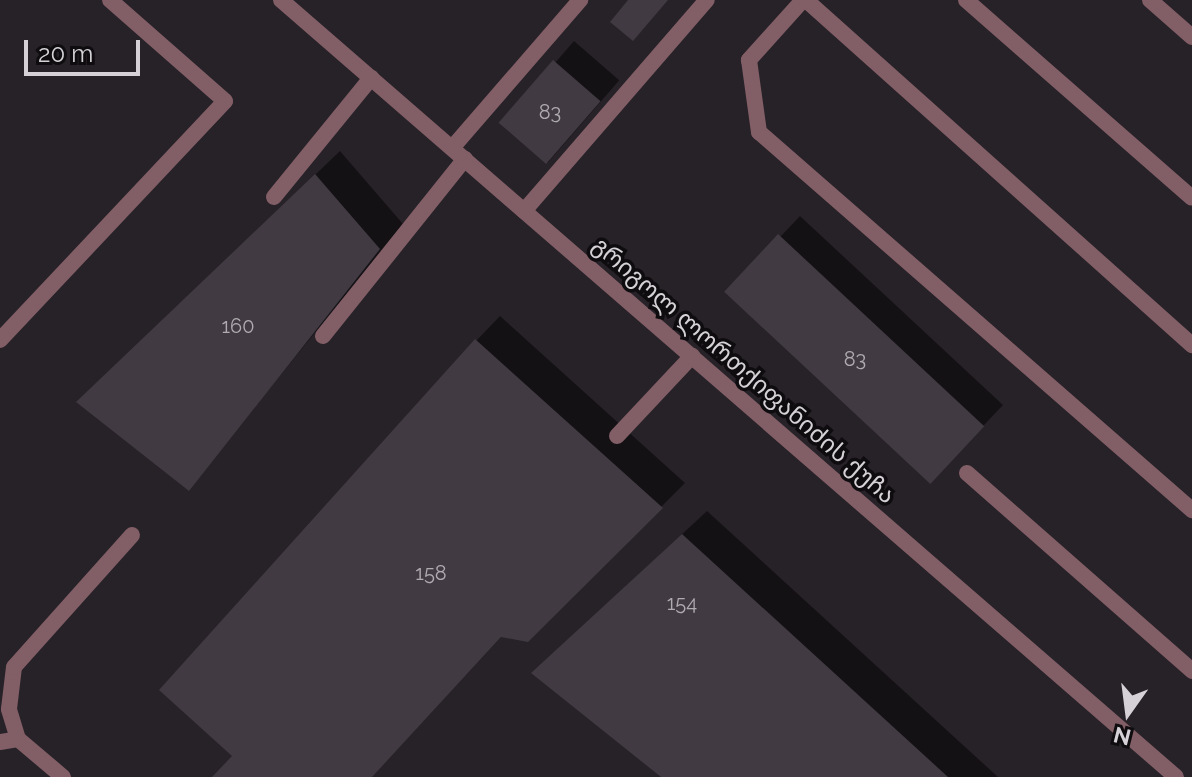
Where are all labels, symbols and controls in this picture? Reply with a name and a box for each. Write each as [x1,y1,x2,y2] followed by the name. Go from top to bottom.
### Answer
[28,24,144,74] scale bar
[38,39,93,68] text: 20 m
[539,100,561,124] house number: 83
[587,231,901,509] street label: გრიგოლ ლორთქიფანიძის ქუჩა
[222,314,254,338] house number: 160
[844,347,866,371] house number: 83
[415,561,447,585] house number: 158
[667,591,697,615] house number: 154
[1088,673,1168,753] north arrow
[1111,722,1133,751] text: N

